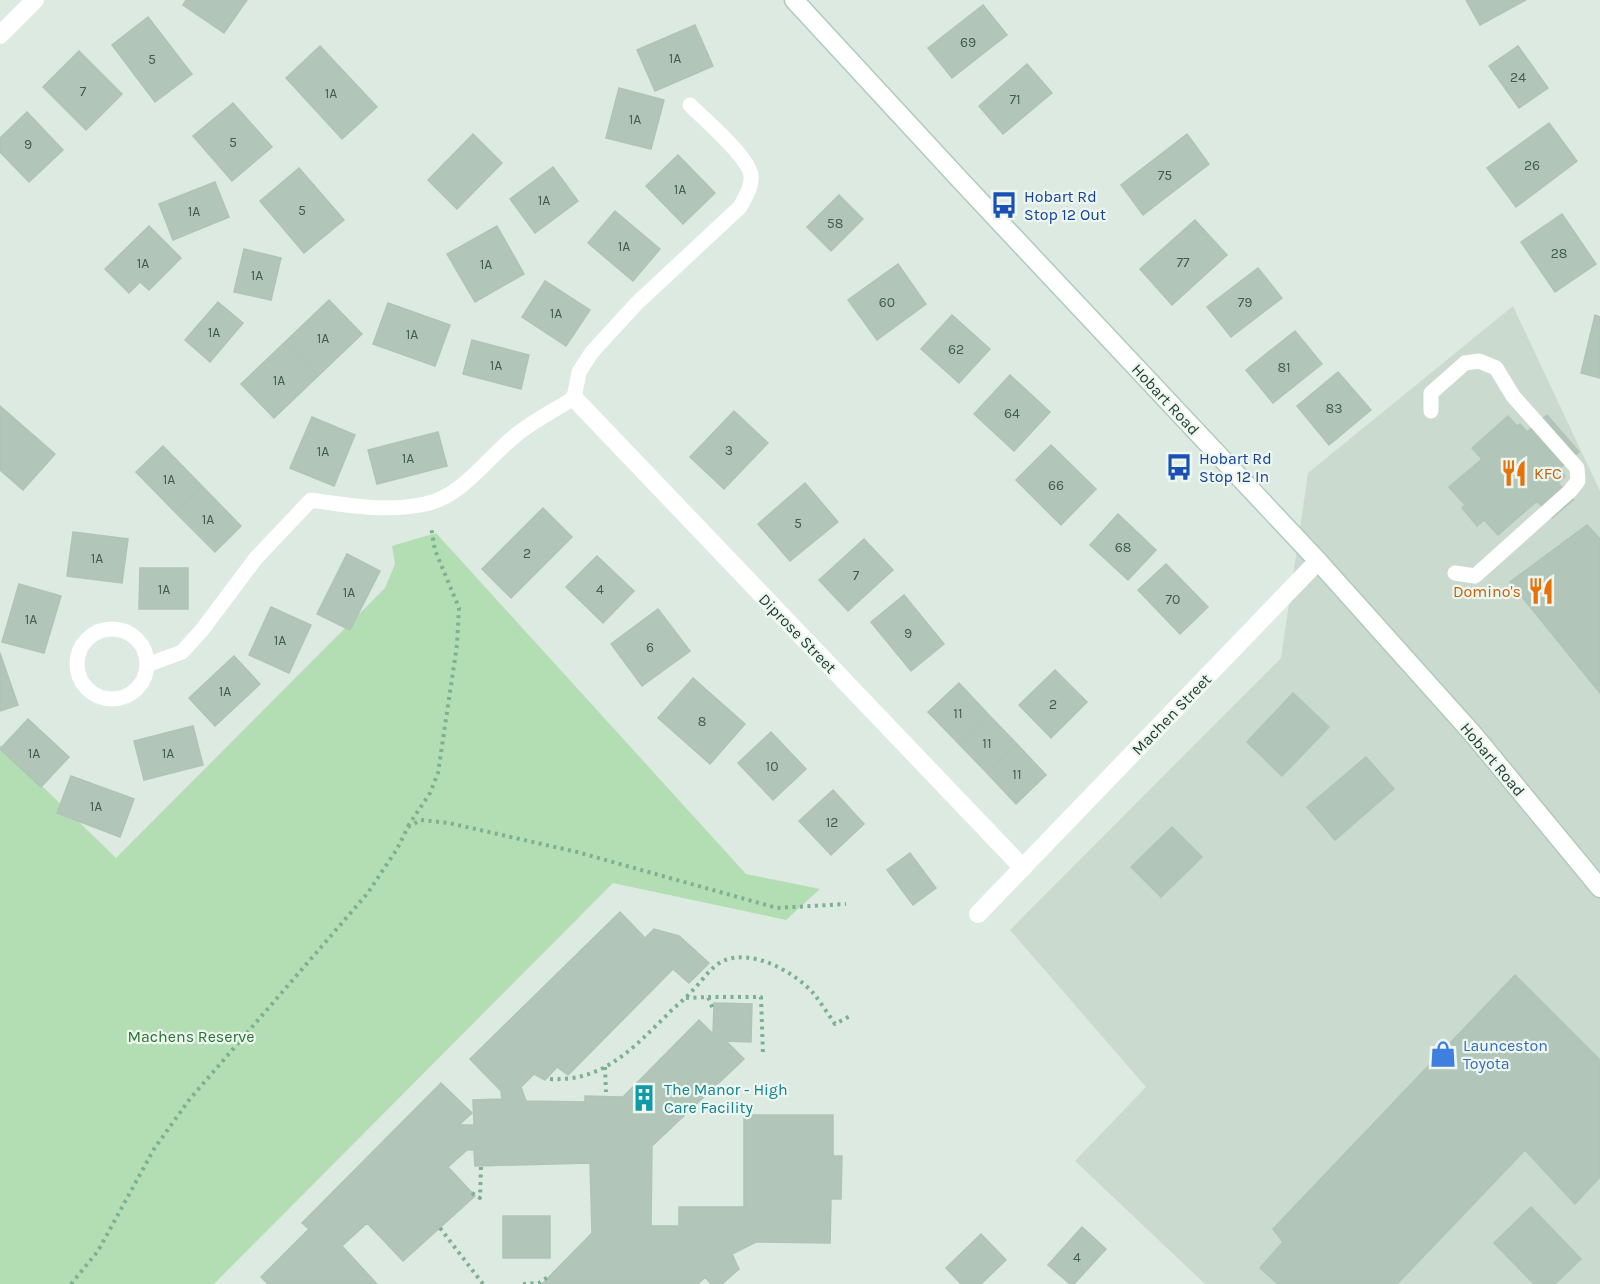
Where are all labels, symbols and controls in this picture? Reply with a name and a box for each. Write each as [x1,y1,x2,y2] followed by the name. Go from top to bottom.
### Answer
[960,34,976,51] house number: 69
[669,50,681,67] house number: 1A
[148,51,156,68] house number: 5
[1510,69,1526,86] house number: 24
[80,83,87,100] house number: 7
[325,85,337,102] house number: 1A
[1009,91,1021,108] house number: 71
[629,111,641,128] house number: 1A
[229,134,237,151] house number: 5
[24,136,32,153] house number: 9
[1524,157,1540,174] house number: 26
[1158,167,1172,184] house number: 75
[674,181,686,198] house number: 1A
[1024,187,1106,224] place label: Hobart Rd Stop 12 Out
[989,190,1019,220] bus stop icon: Hobart Rd Stop 12 Out
[538,192,550,209] house number: 1A
[298,202,306,219] house number: 5
[188,203,200,220] house number: 1A
[827,215,843,232] house number: 58
[618,238,630,255] house number: 1A
[1551,245,1567,262] house number: 28
[1176,254,1190,271] house number: 77
[137,255,149,272] house number: 1A
[480,256,492,273] house number: 1A
[251,267,263,284] house number: 1A
[879,294,895,311] house number: 60
[1238,294,1252,311] house number: 79
[550,305,562,322] house number: 1A
[208,324,220,341] house number: 1A
[406,326,418,343] house number: 1A
[317,330,329,347] house number: 1A
[948,341,964,358] house number: 62
[490,357,502,374] house number: 1A
[1277,359,1291,376] house number: 81
[1128,360,1203,439] street label: Hobart Road
[273,372,285,389] house number: 1A
[1326,400,1342,417] house number: 83
[1004,405,1020,422] house number: 64
[725,442,733,459] house number: 3
[317,443,329,460] house number: 1A
[1199,449,1272,486] place label: Hobart Rd Stop 12 In
[402,450,414,467] house number: 1A
[1164,452,1194,482] bus stop icon: Hobart Rd Stop 12 In
[1499,458,1529,488] restaurant icon: KFC
[1534,464,1562,483] place label: KFC
[163,471,175,488] house number: 1A
[1048,477,1064,494] house number: 66
[202,511,214,528] house number: 1A
[794,515,802,532] house number: 5
[1115,539,1131,556] house number: 68
[523,545,531,562] house number: 2
[91,550,103,567] house number: 1A
[853,567,860,584] house number: 7
[1526,576,1556,606] restaurant icon: Domino's
[158,581,170,598] house number: 1A
[596,581,604,598] house number: 4
[1453,582,1521,601] place label: Domino's
[343,584,355,601] house number: 1A
[755,589,840,677] street label: Diprose Street
[1166,591,1180,608] house number: 70
[25,611,37,628] house number: 1A
[904,625,912,642] house number: 9
[274,632,286,649] house number: 1A
[646,639,654,656] house number: 6
[1128,670,1215,759] street label: Machen Street
[219,683,231,700] house number: 1A
[1049,696,1057,713] house number: 2
[953,705,963,722] house number: 11
[698,713,706,730] house number: 8
[1456,719,1529,800] street label: Hobart Road
[982,735,992,752] house number: 11
[28,745,40,762] house number: 1A
[162,745,174,762] house number: 1A
[766,758,778,775] house number: 10
[1012,766,1022,783] house number: 11
[90,798,102,815] house number: 1A
[826,814,838,831] house number: 12
[127,1027,255,1046] park label: Machens Reserve
[1463,1036,1548,1073] place label: Launceston Toyota
[1428,1039,1458,1069] shop icon: Launceston Toyota
[664,1080,788,1117] place label: The Manor - High Care Facility
[629,1083,659,1113] building icon: The Manor - High Care Facility
[1073,1249,1081,1266] house number: 4

